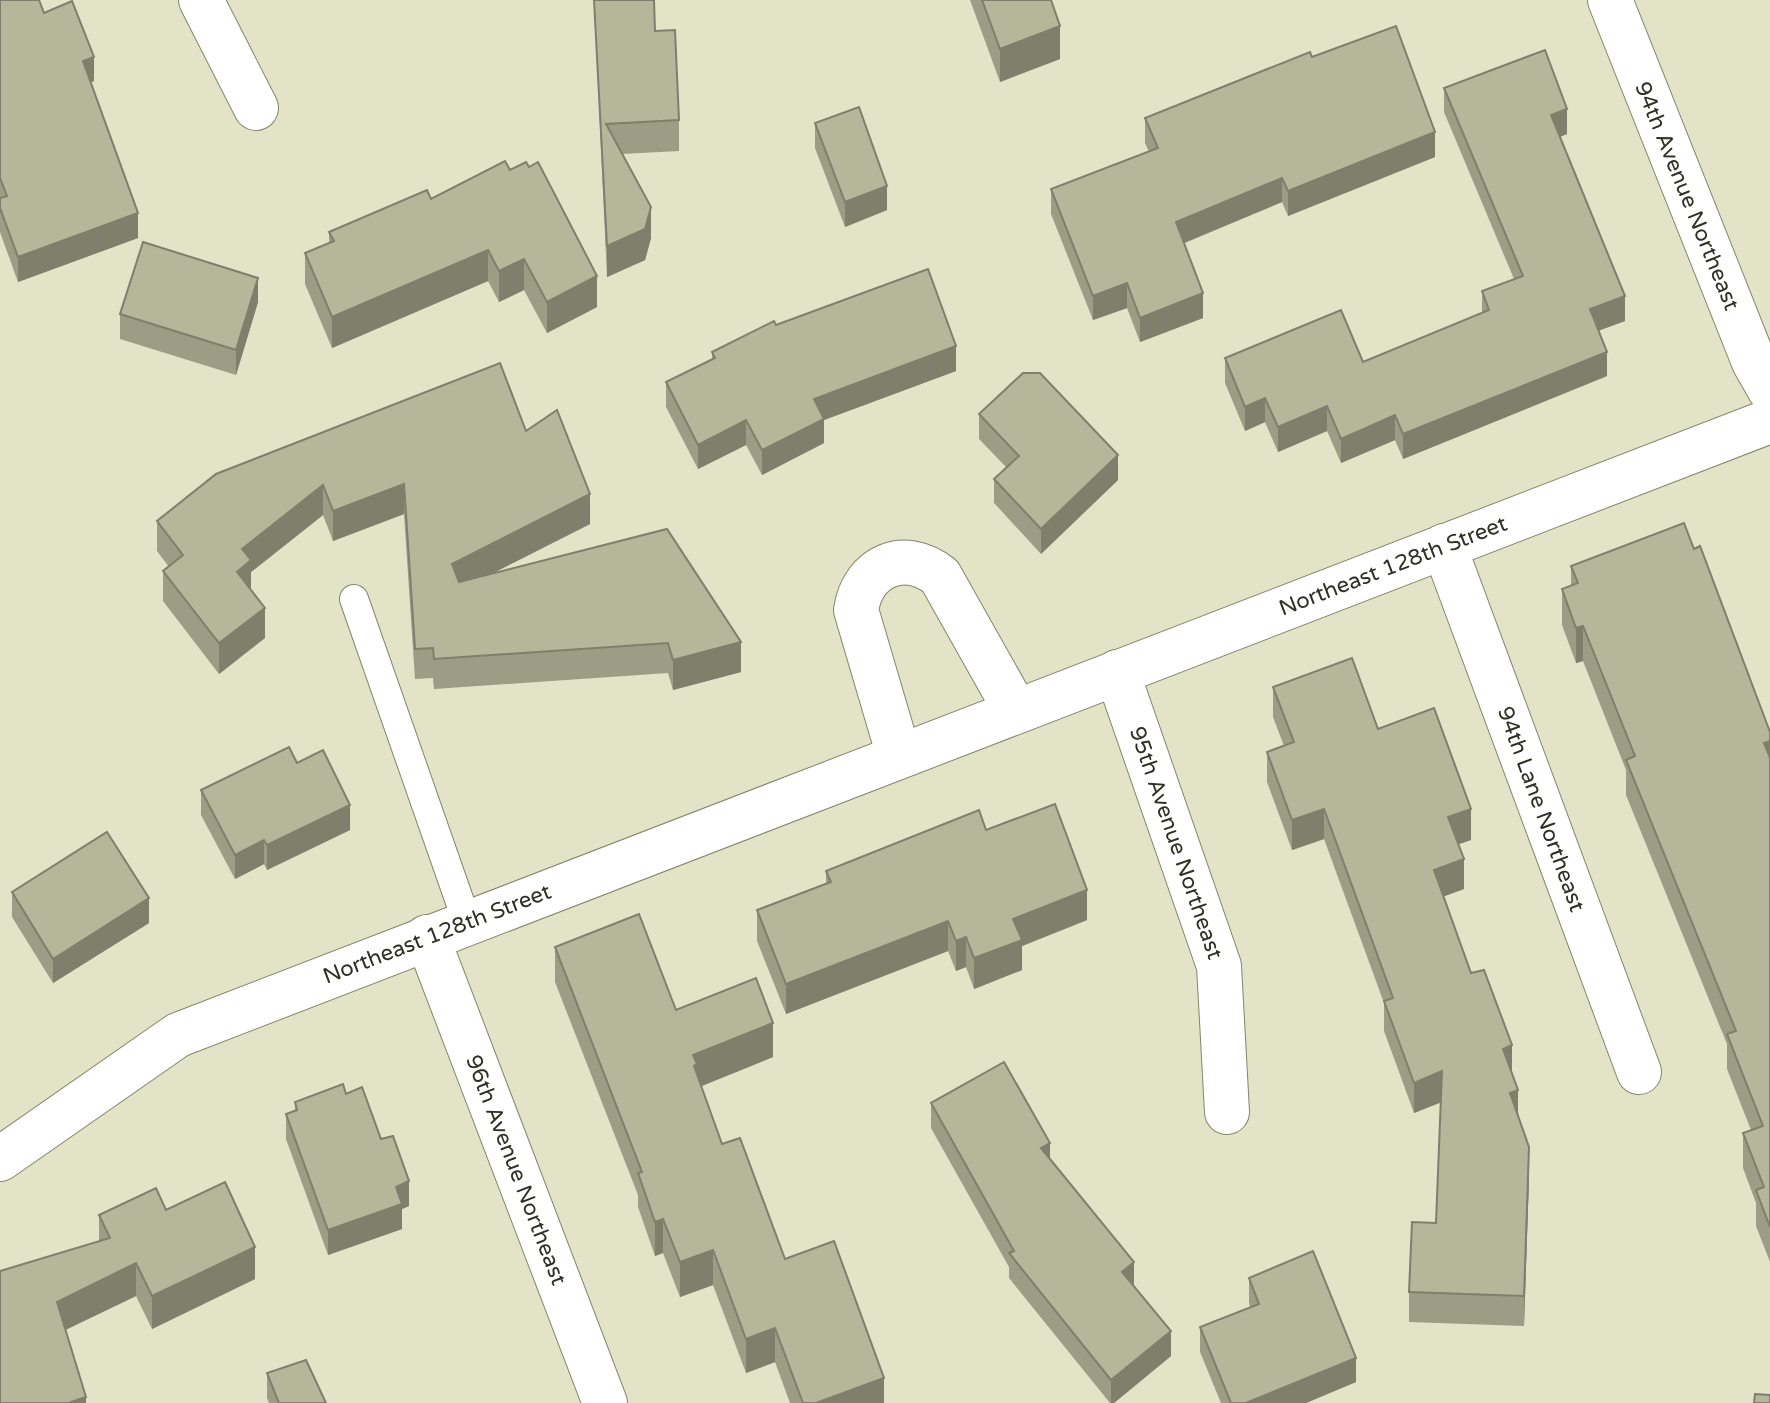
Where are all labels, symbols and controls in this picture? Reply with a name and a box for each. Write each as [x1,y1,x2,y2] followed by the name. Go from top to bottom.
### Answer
[1629,78,1745,314] street label: 94th Avenue Northeast
[1275,510,1511,622] street label: Northeast 128th Street
[1492,703,1590,915] street label: 94th Lane Northeast
[1124,723,1228,963] street label: 95th Avenue Northeast
[319,878,555,990] street label: Northeast 128th Street
[460,1051,572,1289] street label: 96th Avenue Northeast

